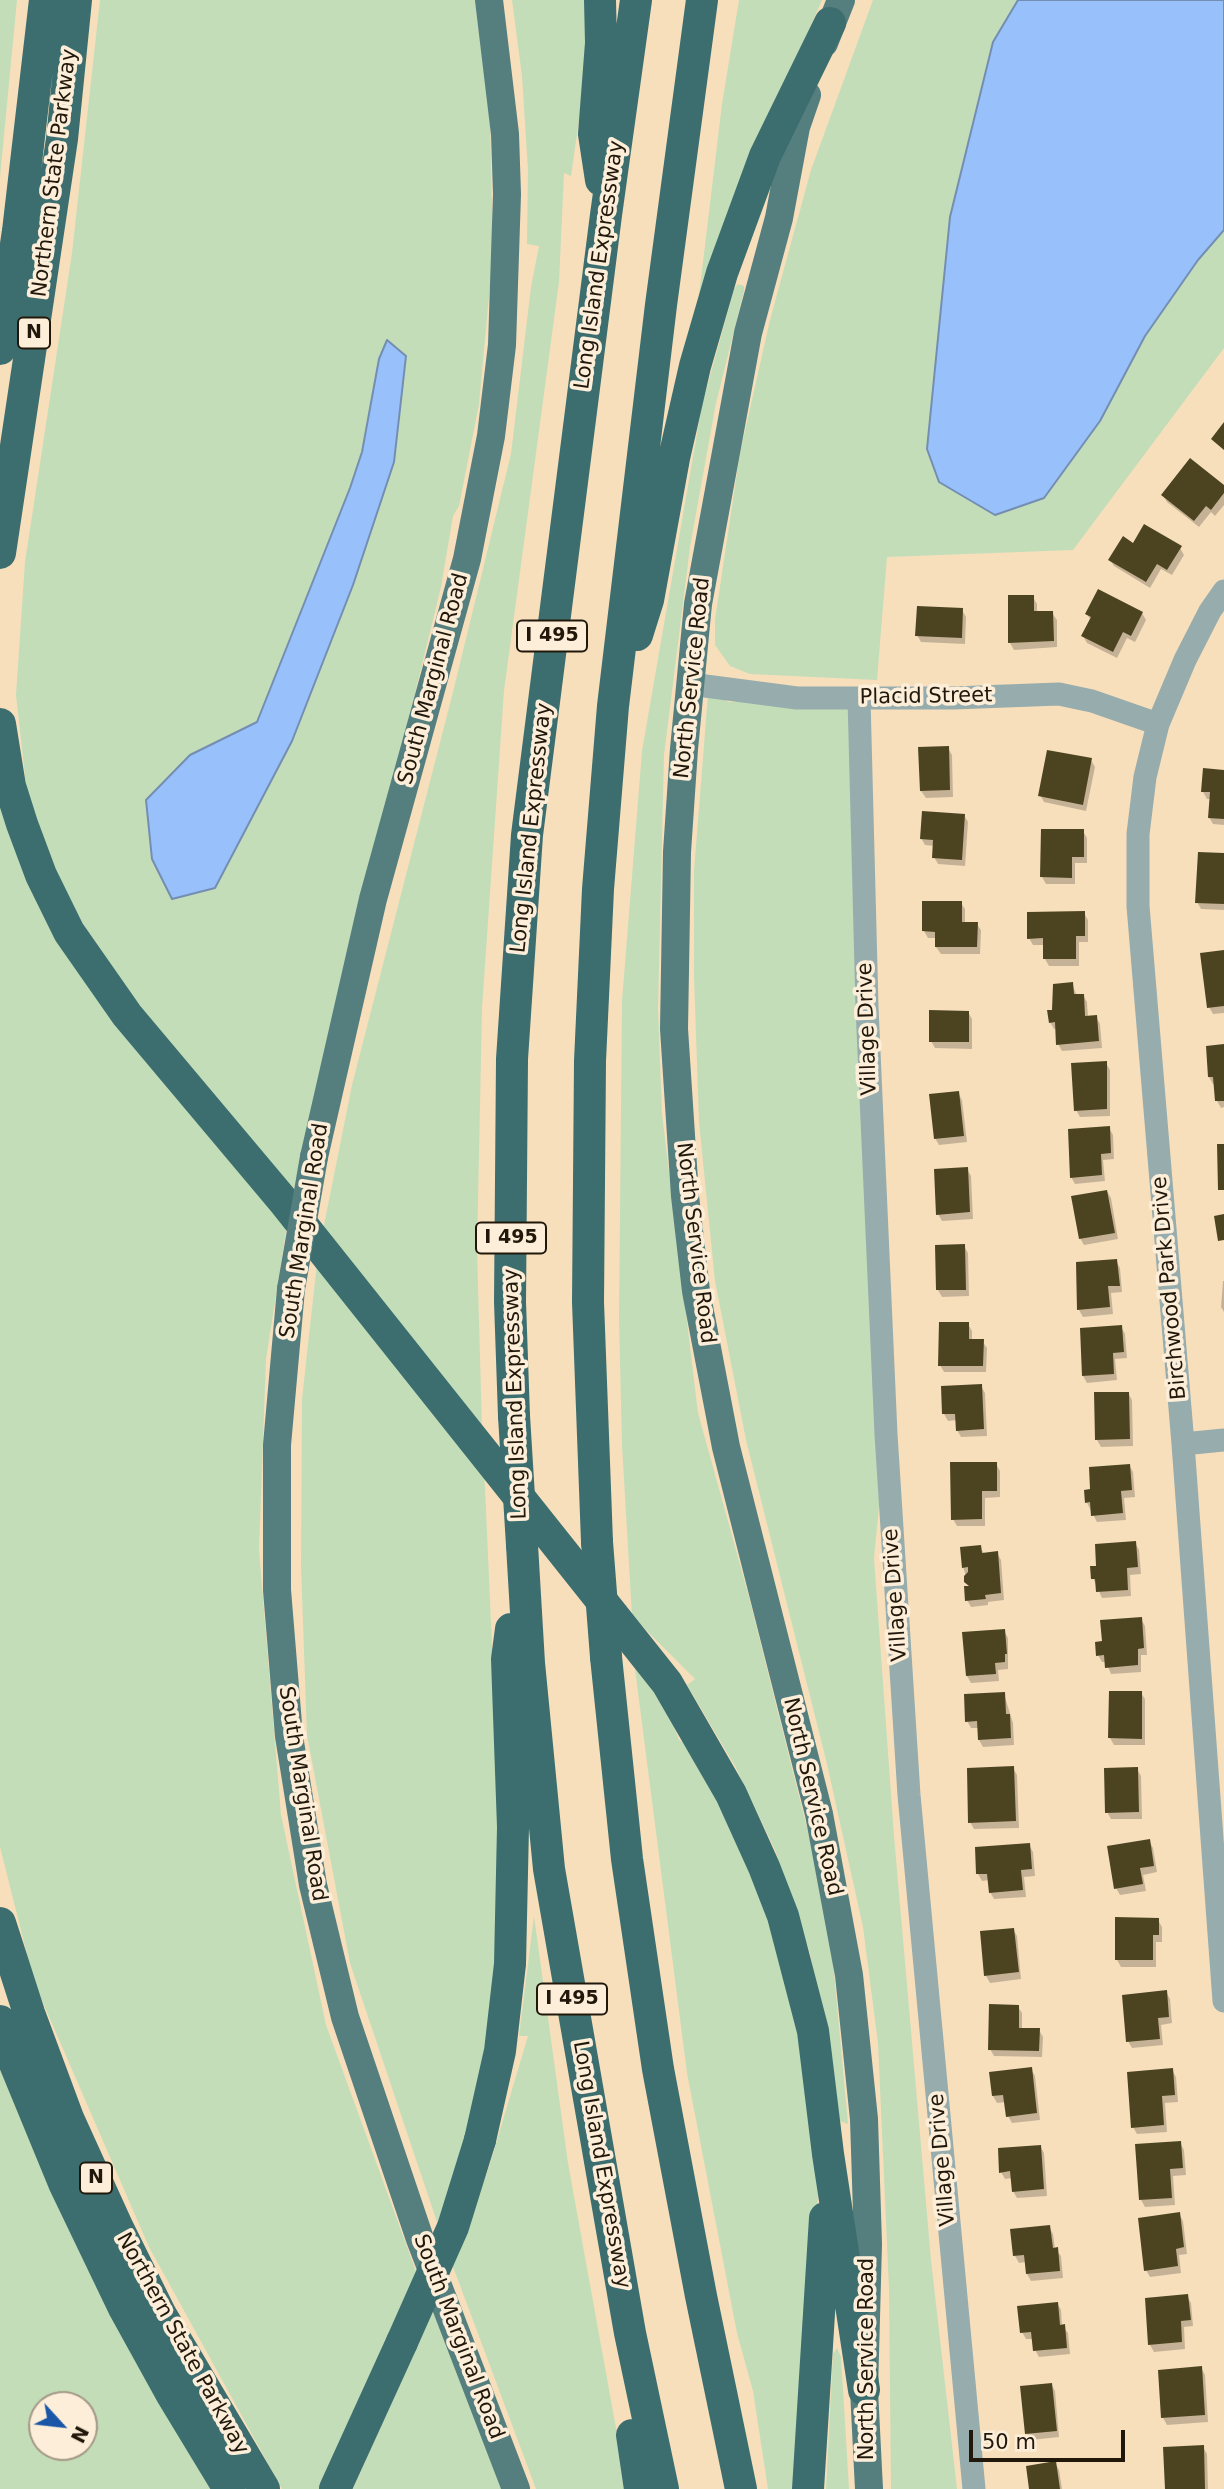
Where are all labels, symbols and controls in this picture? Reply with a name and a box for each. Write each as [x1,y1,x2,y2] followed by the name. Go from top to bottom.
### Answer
[27,47,83,299] street label: Northern State Parkway
[570,139,630,391] street label: Long Island Expressway
[18,318,50,348] road number: N
[394,571,474,787] street label: South Marginal Road
[670,576,716,780] street label: North Service Road
[517,621,587,652] road number: I 495
[860,683,992,711] street label: Placid Street
[506,702,558,954] street label: Long Island Expressway
[853,962,883,1096] street label: Village Drive
[276,1122,334,1340] street label: South Marginal Road
[670,1141,720,1345] street label: North Service Road
[1148,1175,1192,1401] street label: Birchwood Park Drive
[476,1222,546,1254] road number: I 495
[499,1268,533,1520] street label: Long Island Expressway
[879,1528,913,1662] street label: Village Drive
[273,1685,331,1903] street label: South Marginal Road
[777,1696,847,1898] street label: North Service Road
[537,1983,607,2014] road number: I 495
[567,2039,635,2291] street label: Long Island Expressway
[925,2093,961,2227] street label: Village Drive
[80,2162,112,2194] road number: N
[110,2229,254,2459] street label: Northern State Parkway
[407,2231,509,2443] street label: South Marginal Road
[855,2258,881,2460] street label: North Service Road
[28,2391,98,2461] north arrow
[972,2416,1128,2460] scale bar
[67,2423,93,2447] text: N
[982,2430,1036,2454] text: 50 m

